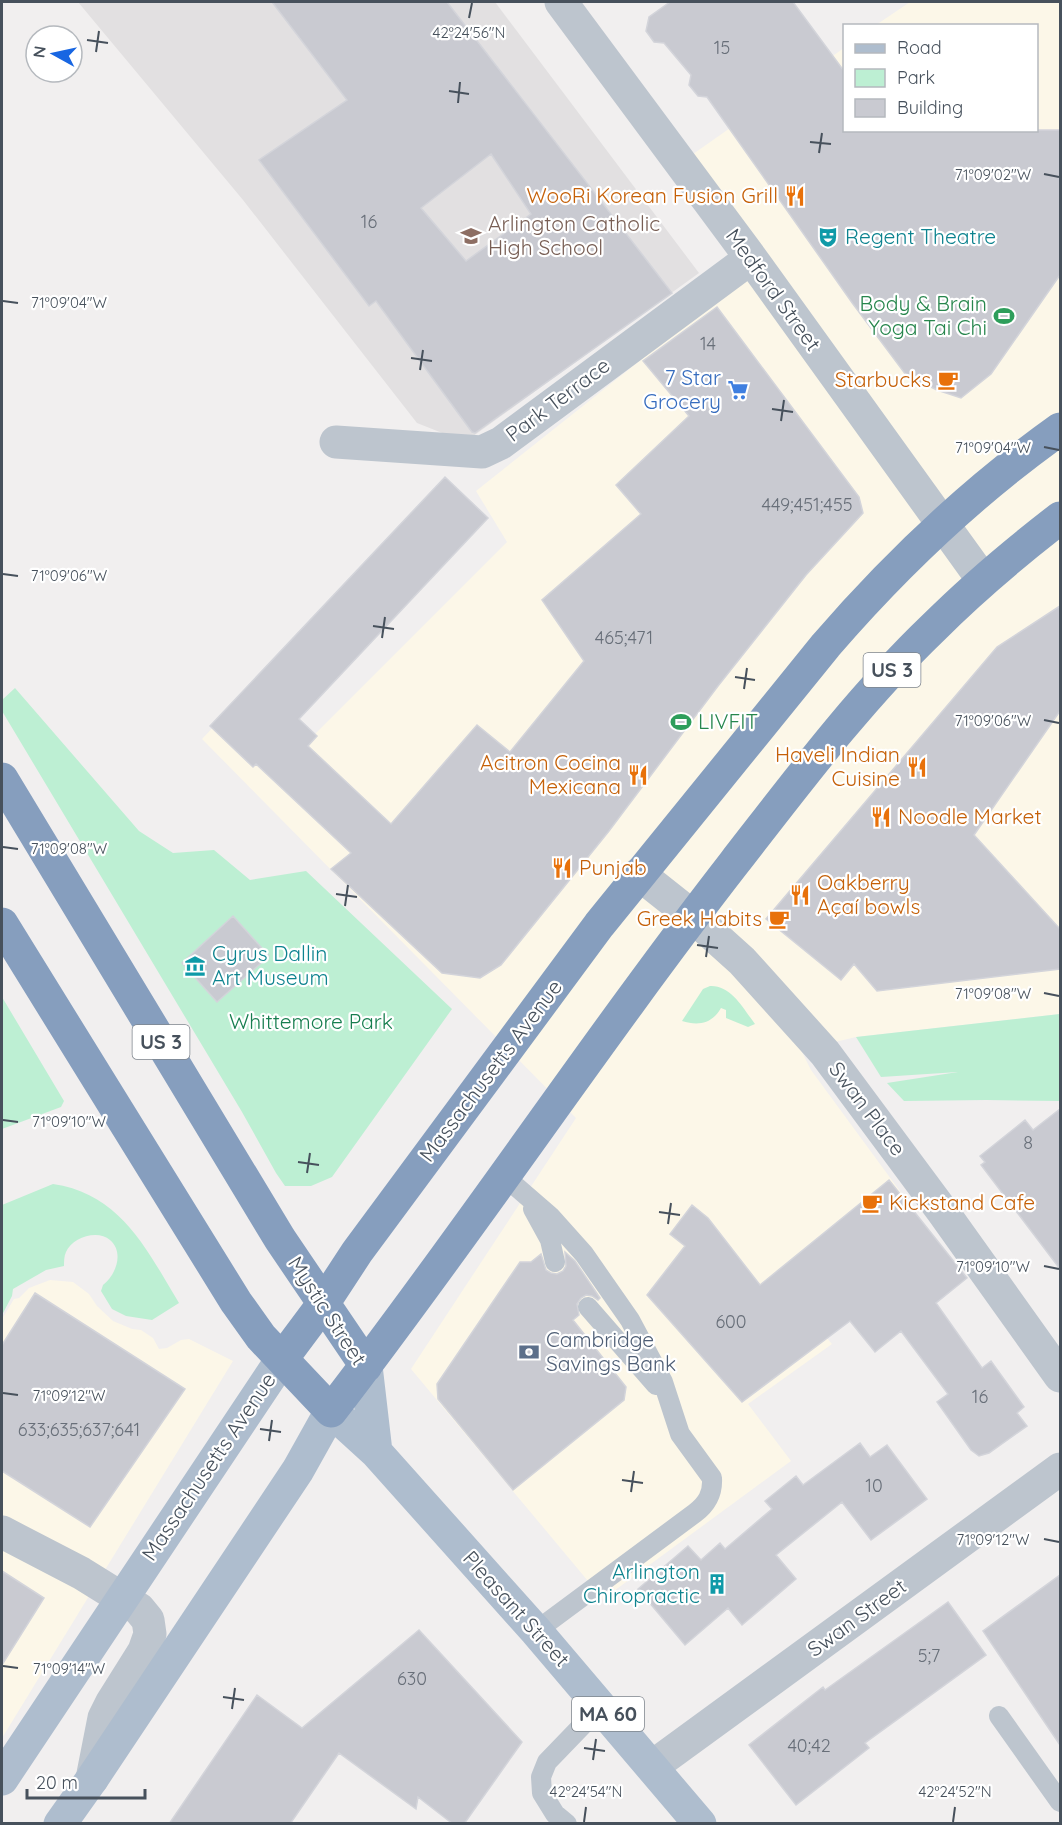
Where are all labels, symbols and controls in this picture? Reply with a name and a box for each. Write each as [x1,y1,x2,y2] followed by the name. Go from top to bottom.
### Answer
[433,23,506,42] text: 42°24'56"N
[24,24,84,84] north arrow
[843,24,1038,132] legend
[714,36,730,59] house number: 15
[897,36,942,59] text: Road
[28,45,50,59] text: N
[897,66,935,89] text: Park
[897,96,963,119] text: Building
[955,165,1032,184] text: 71°09'02"W
[527,182,778,208] place label: WooRi Korean Fusion Grill
[783,184,807,208] restaurant icon: WooRi Korean Fusion Grill
[361,210,377,233] house number: 16
[488,210,660,260] place label: Arlington Catholic High School
[721,223,827,356] street label: Medford Street
[845,223,996,249] place label: Regent Theatre
[459,224,483,248] school or university icon: Arlington Catholic High School
[816,225,840,249] theatre icon: Regent Theatre
[859,290,987,340] place label: Body & Brain Yoga Tai Chi
[31,293,108,312] text: 71°09'04"W
[992,304,1016,328] sports icon: Body & Brain Yoga Tai Chi
[700,332,716,355] house number: 14
[500,352,615,447] street label: Park Terrace
[643,364,721,414] place label: 7 Star Grocery
[835,366,931,392] place label: Starbucks
[936,368,960,392] cafe icon: Starbucks
[726,378,750,402] supermarket icon: 7 Star Grocery
[955,438,1032,457] text: 71°09'04"W
[761,493,853,516] house number: 449;451;455
[31,566,108,585] text: 71°09'06"W
[595,626,653,649] house number: 465;471
[864,653,920,687] road number: US 3
[698,708,758,734] place label: LIVFIT
[669,710,693,734] sports icon: LIVFIT
[955,711,1032,730] text: 71°09'06"W
[775,741,900,791] place label: Haveli Indian Cuisine
[480,749,621,799] place label: Acitron Cocina Mexicana
[905,755,929,779] restaurant icon: Haveli Indian Cuisine
[626,763,650,787] restaurant icon: Acitron Cocina Mexicana
[898,803,1042,829] place label: Noodle Market
[869,805,893,829] restaurant icon: Noodle Market
[31,839,108,858] text: 71°09'08"W
[579,854,647,880] place label: Punjab
[550,856,574,880] restaurant icon: Punjab
[817,869,920,919] place label: Oakberry Açaí bowls
[788,883,812,907] restaurant icon: Oakberry Açaí bowls
[637,905,762,931] place label: Greek Habits
[767,907,791,931] cafe icon: Greek Habits
[212,940,329,990] place label: Cyrus Dallin Art Museum
[183,954,207,978] museum icon: Cyrus Dallin Art Museum
[413,974,567,1167] street label: Massachusetts Avenue
[955,984,1032,1003] text: 71°09'08"W
[229,1008,393,1034] park label: Whittemore Park
[132,1025,190,1059] road number: US 3
[824,1056,912,1161] street label: Swan Place
[32,1112,106,1131] text: 71°09'10"W
[1023,1131,1033,1154] house number: 8
[889,1189,1035,1215] place label: Kickstand Cafe
[860,1191,884,1215] cafe icon: Kickstand Cafe
[283,1251,373,1370] street label: Mystic Street
[956,1257,1030,1276] text: 71°09'10"W
[715,1310,747,1333] house number: 600
[546,1326,676,1376] place label: Cambridge Savings Bank
[517,1340,541,1364] bank icon: Cambridge Savings Bank
[136,1367,281,1565] street label: Massachusetts Avenue
[972,1385,988,1408] house number: 16
[32,1386,106,1405] text: 71°09'12"W
[18,1418,140,1441] house number: 633;635;637;641
[865,1474,883,1497] house number: 10
[956,1530,1030,1549] text: 71°09'12"W
[458,1545,576,1672] street label: Pleasant Street
[583,1558,700,1608] place label: Arlington Chiropractic
[705,1572,729,1596] building icon: Arlington Chiropractic
[802,1573,911,1662] street label: Swan Street
[918,1644,940,1667] house number: 5;7
[33,1659,106,1678] text: 71°09'14"W
[397,1667,427,1690] house number: 630
[572,1697,644,1731] road number: MA 60
[787,1734,831,1757] house number: 40;42
[27,1762,146,1800] scale bar
[36,1771,78,1794] text: 20 m
[550,1782,622,1801] text: 42°24'54"N
[918,1782,992,1801] text: 42°24'52"N

